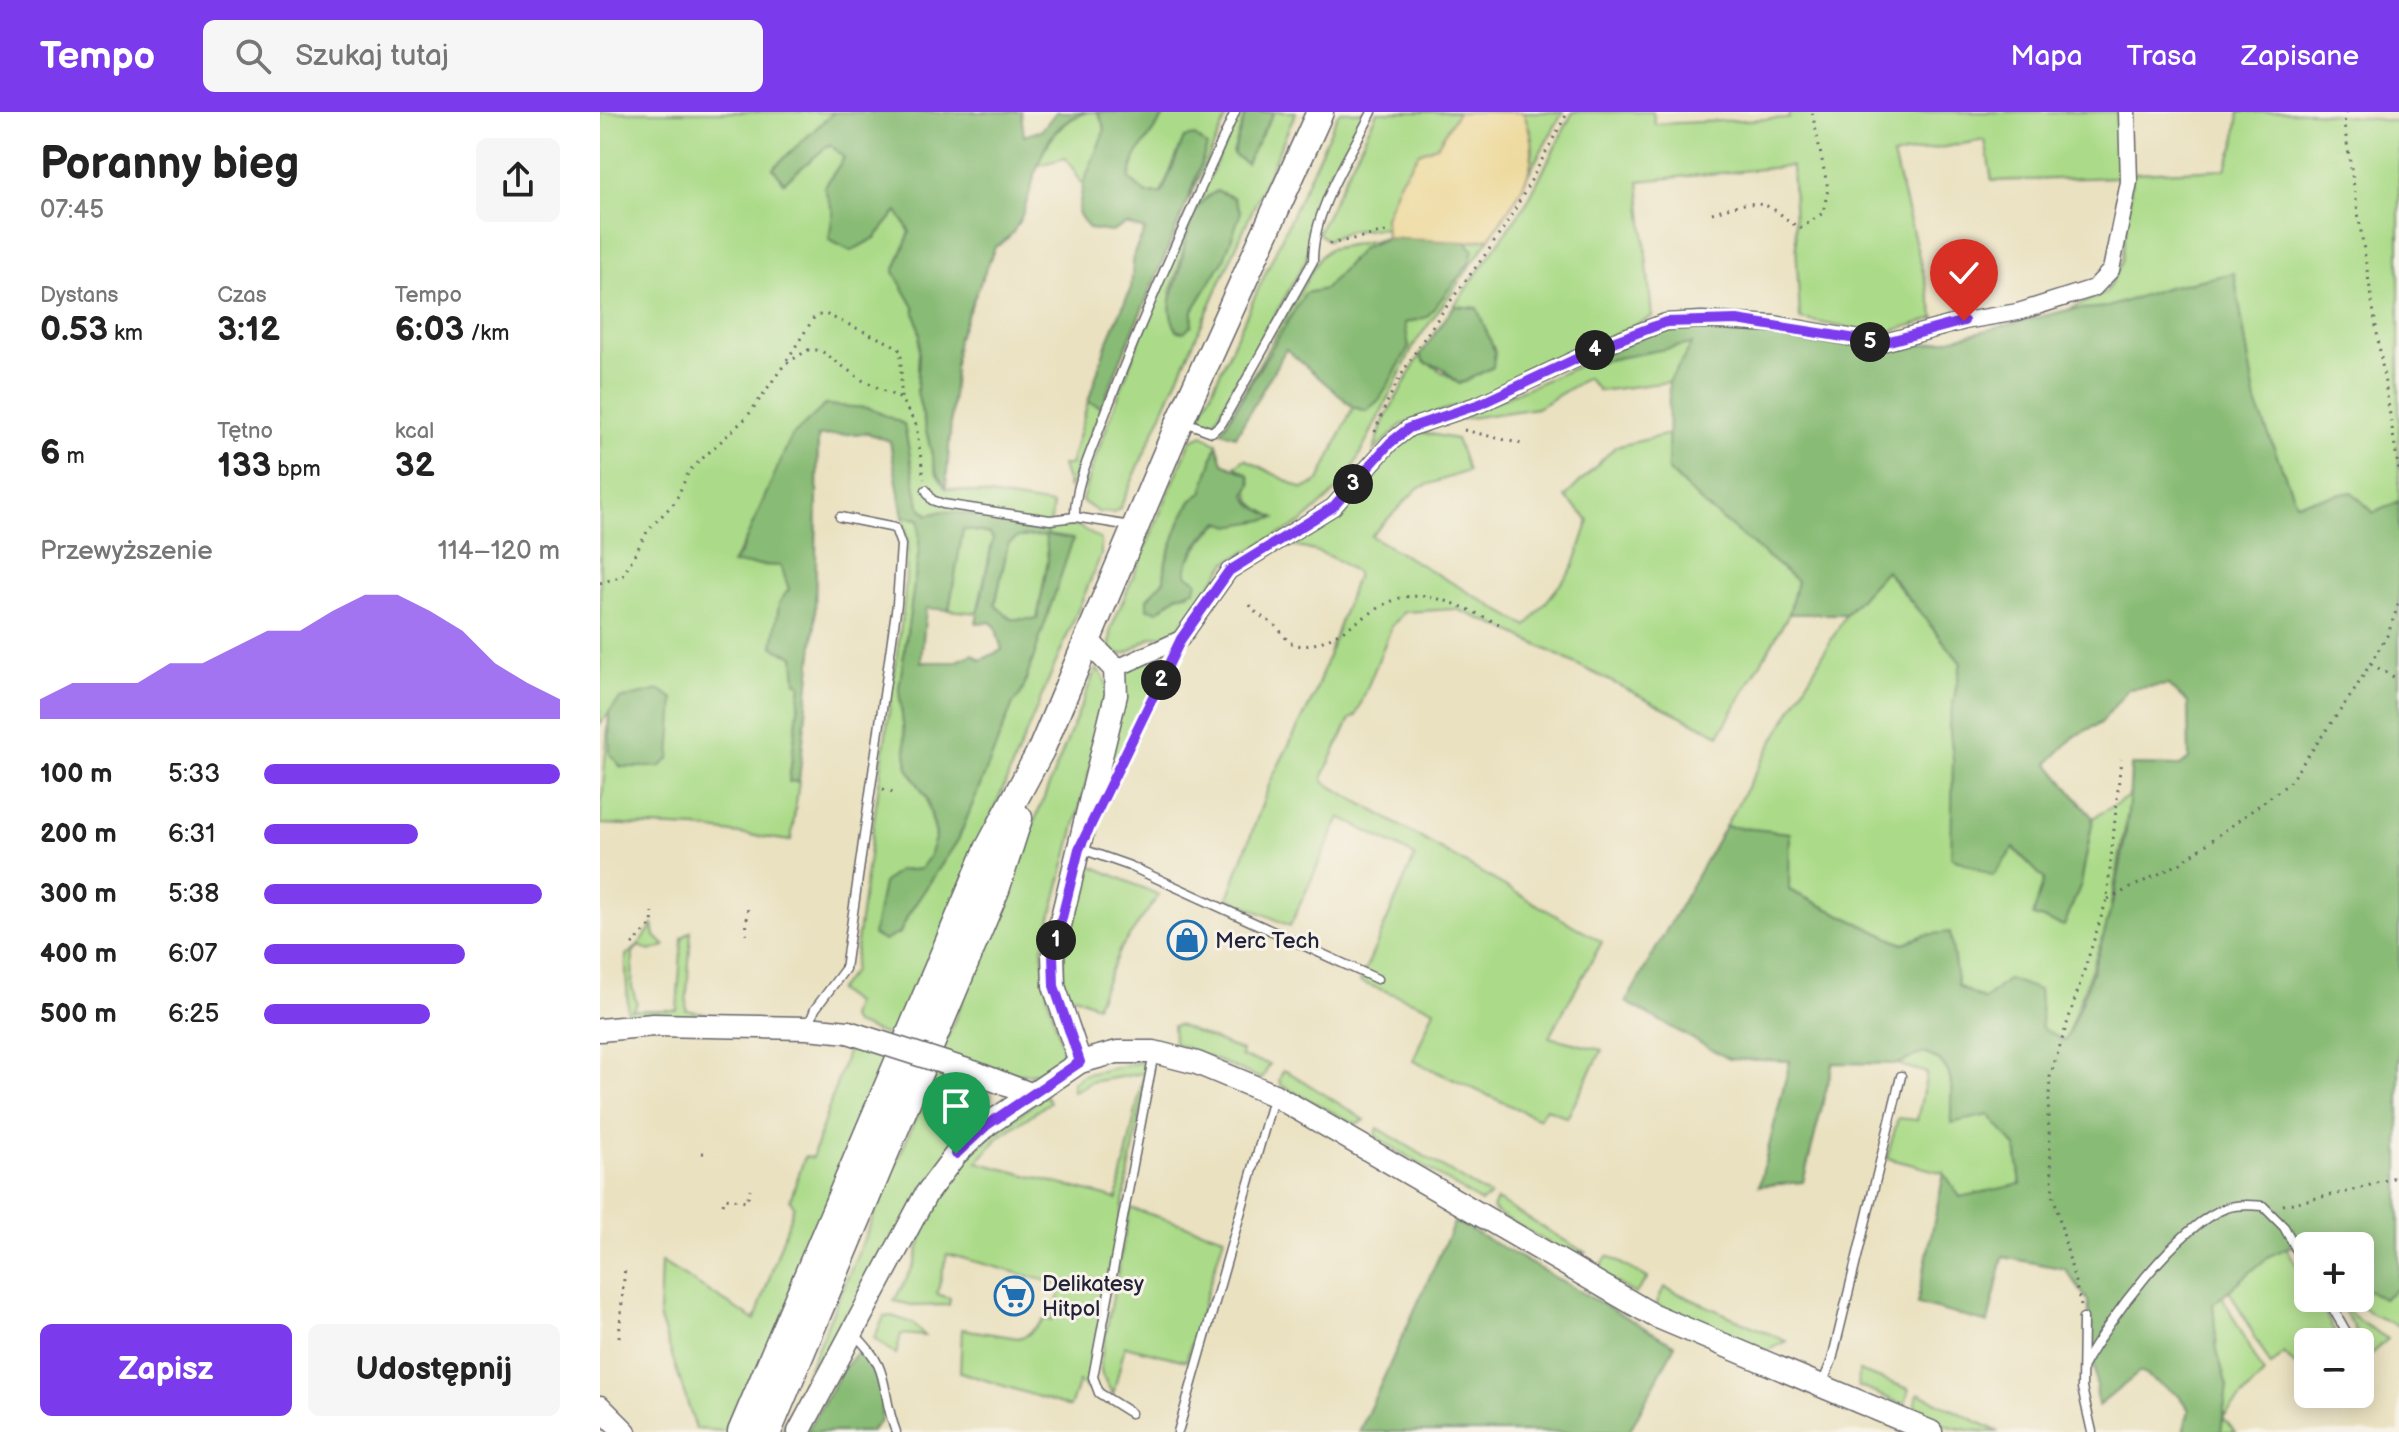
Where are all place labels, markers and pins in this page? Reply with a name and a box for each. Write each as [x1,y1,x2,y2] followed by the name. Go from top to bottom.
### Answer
[1930,239,1998,321] pin
[1850,322,1890,362] pin: 5
[1575,330,1615,370] pin: 4
[1333,464,1373,504] pin: 3
[1141,660,1181,700] pin: 2
[1166,919,1208,961] shop icon: Merc Tech
[1036,920,1076,960] pin: 1
[1215,928,1319,955] place label: Merc Tech
[922,1072,990,1154] pin
[1042,1271,1144,1323] place label: Delikatesy Hitpol
[993,1275,1035,1317] supermarket icon: Delikatesy Hitpol

